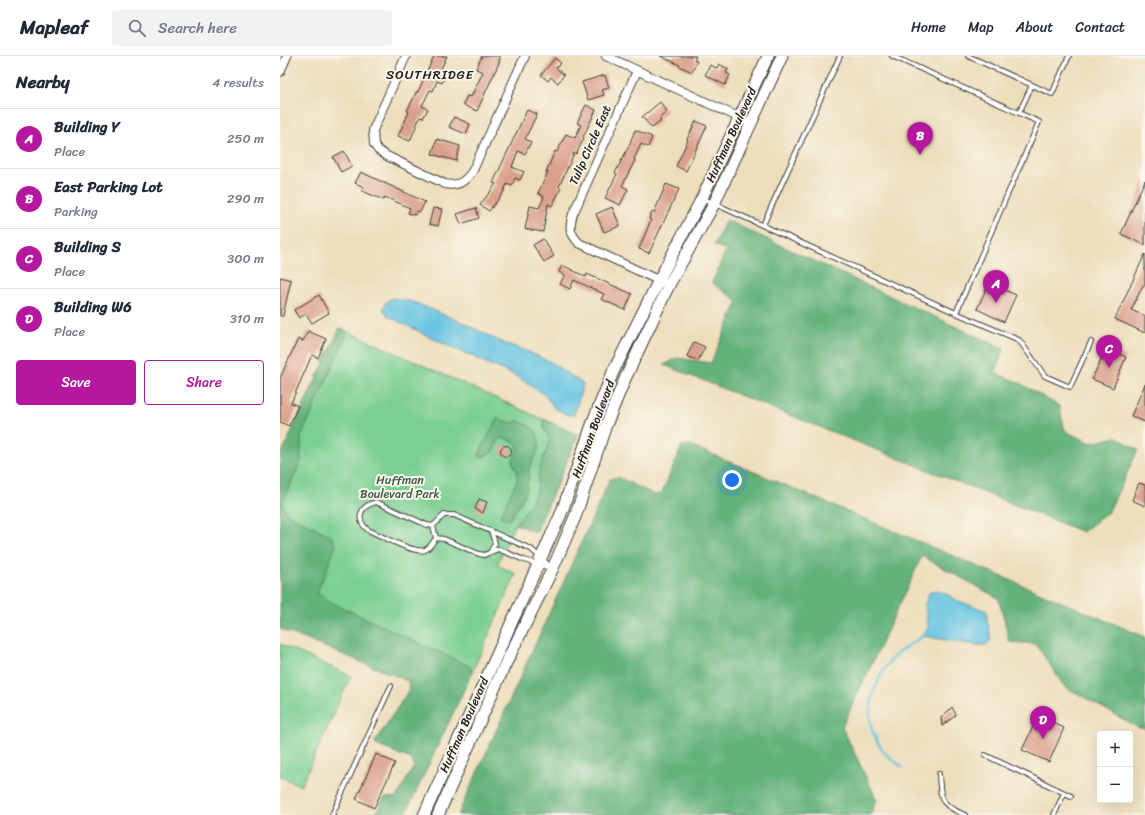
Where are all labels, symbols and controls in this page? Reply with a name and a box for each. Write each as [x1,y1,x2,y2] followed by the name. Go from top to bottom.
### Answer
[112,10,392,46] search box
[20,11,88,44] text: Mapleaf
[158,15,237,41] text: Search here
[911,15,946,40] text: Home
[968,15,994,40] text: Map
[1016,15,1053,40] text: About
[1075,15,1125,40] text: Contact
[126,17,148,39] icon: search
[386,63,474,86] district label: SOUTHRIDGE
[16,67,70,97] text: Nearby
[212,71,264,94] text: 4 results
[699,83,763,186] street label: Huffman Boulevard
[563,101,617,189] street label: Tulip Circle East
[54,114,120,140] text: Building Y
[907,122,933,155] pin: B
[25,127,33,150] text: A
[227,127,264,150] text: 250 m
[54,140,85,163] text: Place
[54,174,163,200] text: East Parking Lot
[25,187,33,210] text: B
[227,187,264,210] text: 290 m
[54,200,98,223] text: Parking
[54,234,121,260] text: Building S
[25,247,33,270] text: C
[227,247,264,270] text: 300 m
[54,260,85,283] text: Place
[983,270,1009,303] pin: A
[54,294,132,320] text: Building W6
[25,307,33,330] text: D
[230,307,264,330] text: 310 m
[54,320,85,343] text: Place
[1096,335,1122,368] pin: C
[16,360,136,405] button: Save
[144,360,264,405] button: Share
[565,376,621,481] street label: Huffman Boulevard
[360,469,440,505] park label: Huffman Boulevard Park
[722,470,742,490] your location
[433,673,495,776] street label: Huffman Boulevard
[1030,706,1056,739] pin: D
[1097,731,1133,803] map controls
[1097,731,1133,767] button: +
[1097,767,1133,803] button: −

